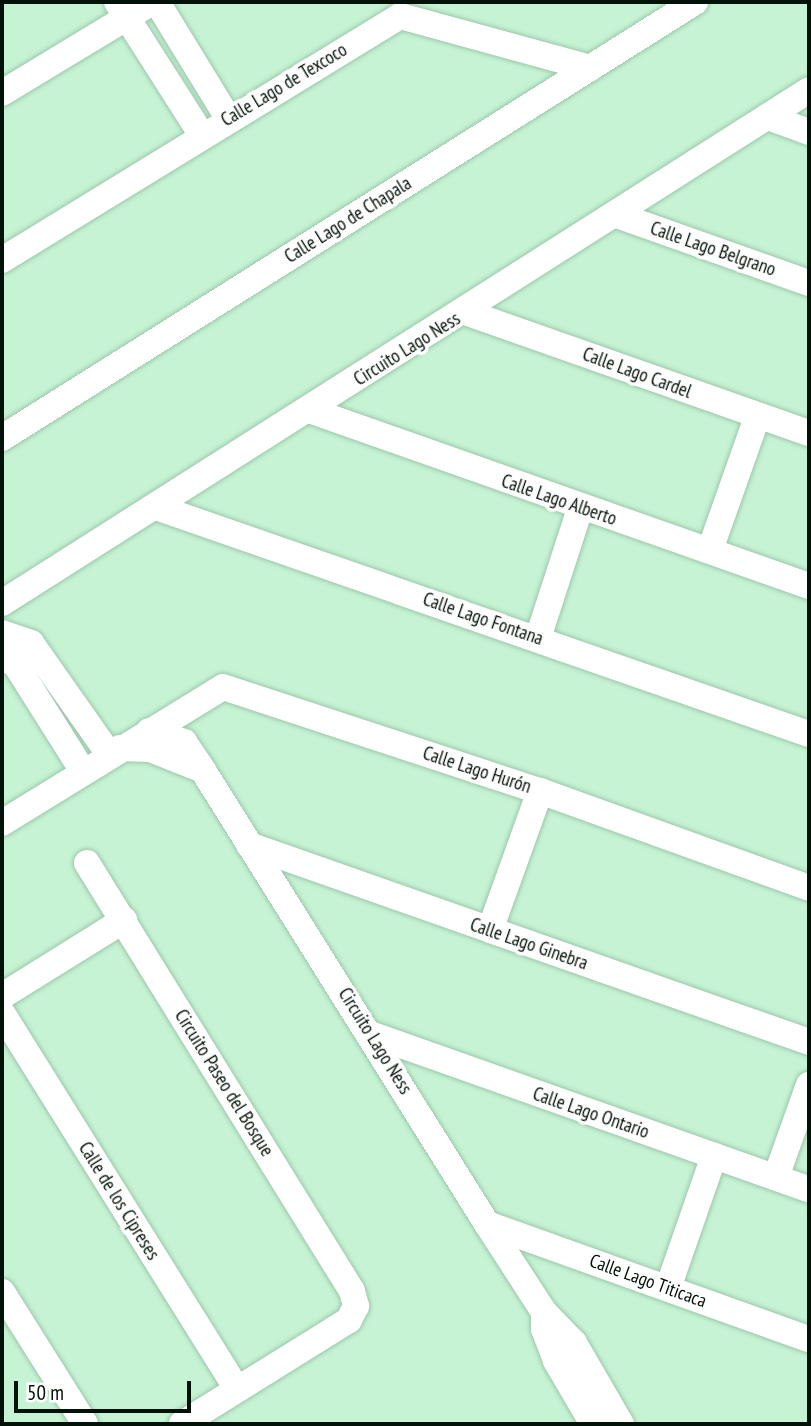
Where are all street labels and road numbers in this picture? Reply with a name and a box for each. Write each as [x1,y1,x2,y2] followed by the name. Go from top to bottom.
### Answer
[217,38,351,132] street label: Calle Lago de Texcoco
[280,172,416,268] street label: Calle Lago de Chapala
[647,217,779,281] street label: Calle Lago Belgrano
[350,307,464,391] street label: Circuito Lago Ness
[579,343,695,403] street label: Calle Lago Cardel
[498,470,620,530] street label: Calle Lago Alberto
[420,588,546,650] street label: Calle Lago Fontana
[420,742,534,798] street label: Calle Lago Hurón
[467,913,591,975] street label: Calle Lago Ginebra
[333,984,417,1098] street label: Circuito Lago Ness
[170,1005,278,1161] street label: Circuito Paseo del Bosque
[530,1082,652,1144] street label: Calle Lago Ontario
[74,1138,164,1264] street label: Calle de los Cipreses
[586,1249,710,1313] street label: Calle Lago Titicaca

